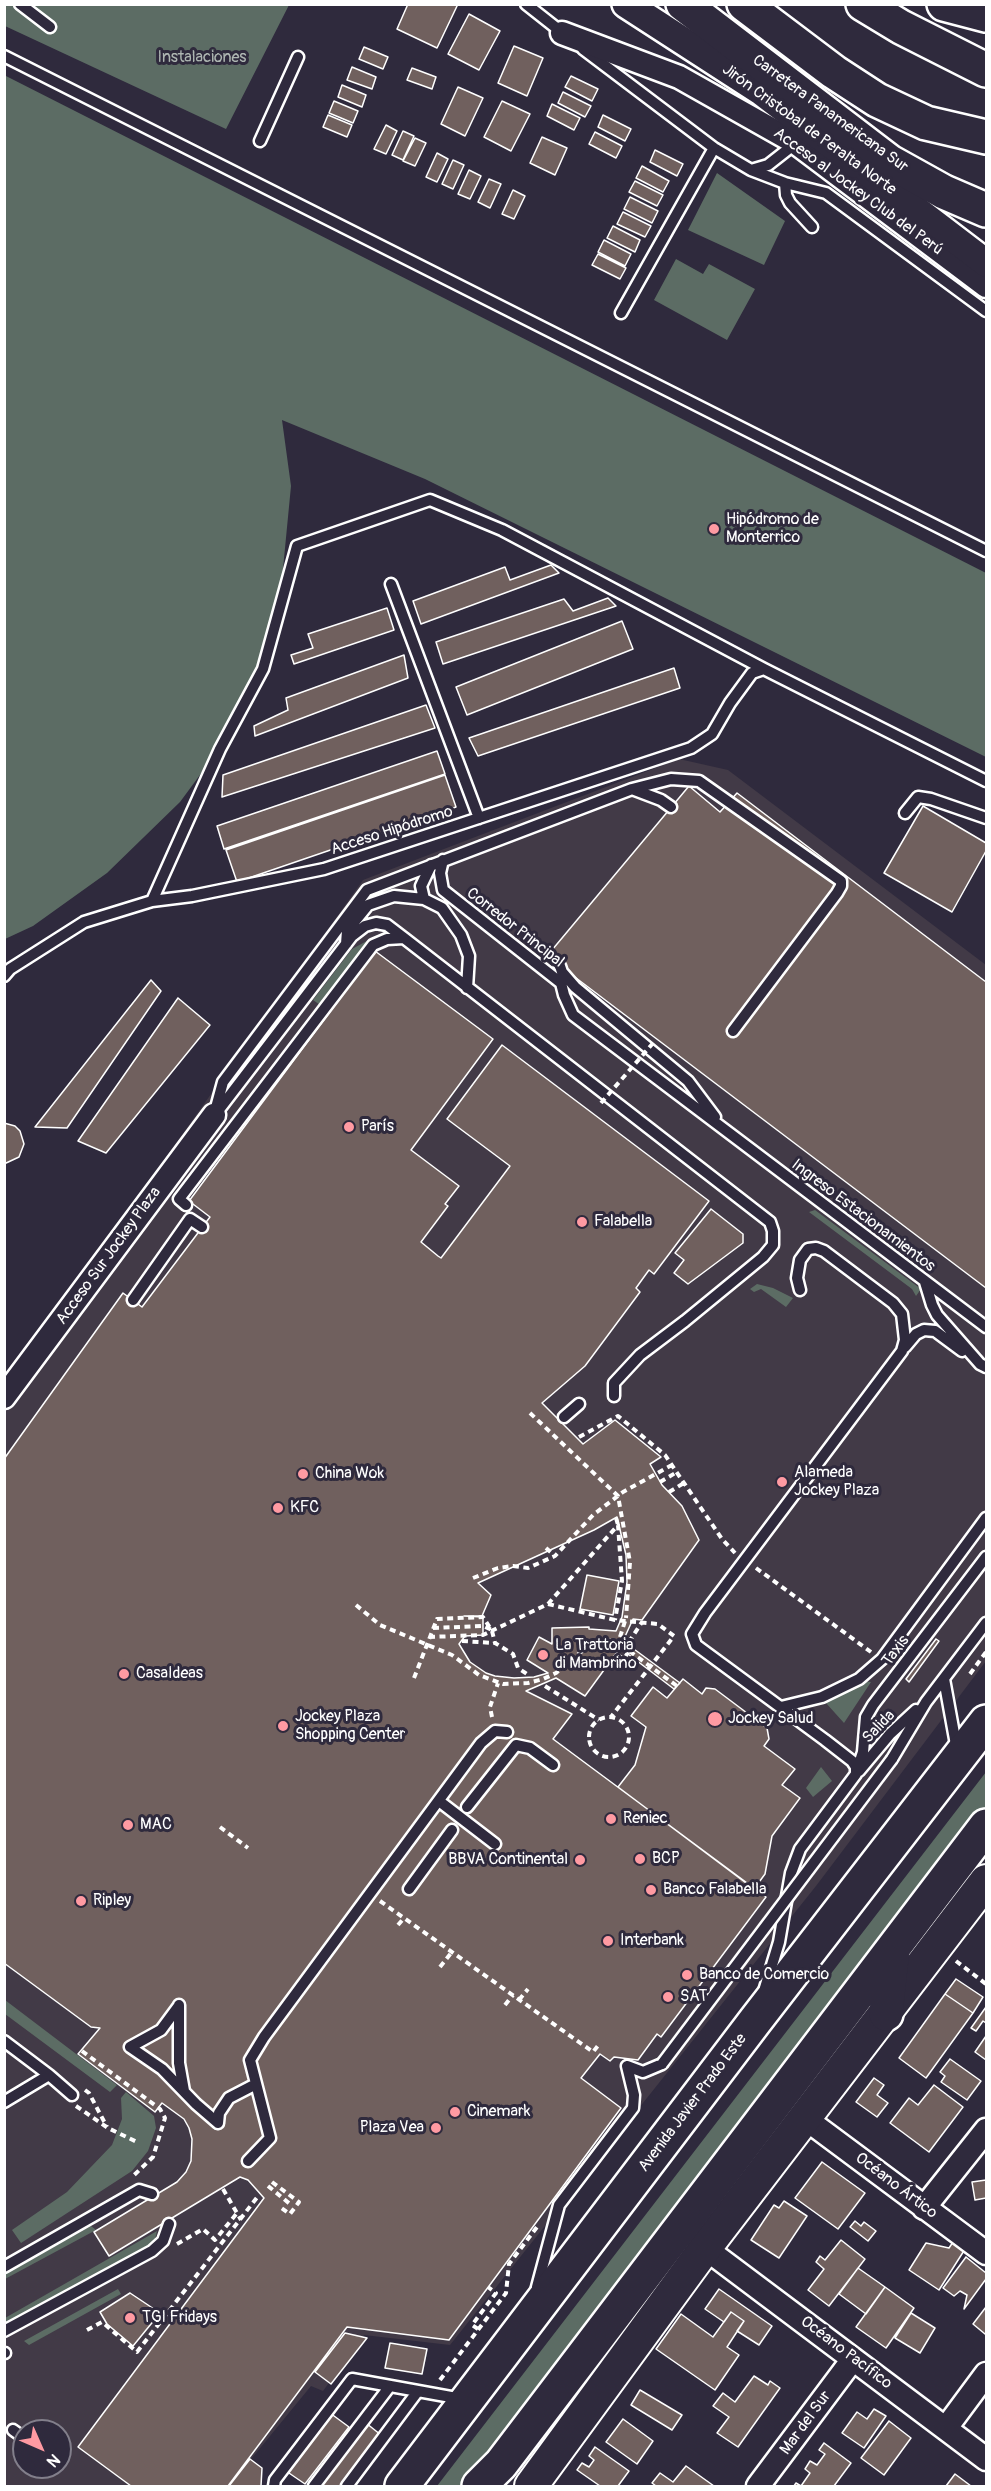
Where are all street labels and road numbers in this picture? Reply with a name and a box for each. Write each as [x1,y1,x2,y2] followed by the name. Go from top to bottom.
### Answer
[748,51,912,177] street label: Carretera Panamericana Sur
[718,60,900,200] street label: Jirón Cristobal de Peralta Norte
[770,124,946,260] street label: Acceso al Jockey Club del Perú
[329,802,455,860] street label: Acceso Hipódromo
[462,884,568,972] street label: Corredor Principal
[787,1156,939,1276] street label: Ingreso Estacionamientos
[53,1183,165,1329] street label: Acceso Sur Jockey Plaza
[878,1632,914,1670] street label: Taxis
[859,1706,899,1748] street label: Salida
[635,2030,751,2176] street label: Avenida Javier Prado Este
[851,2149,941,2223] street label: Océano Ártico
[796,2312,896,2394] street label: Océano Pacífico
[776,2387,836,2459] street label: Mar del Sur

